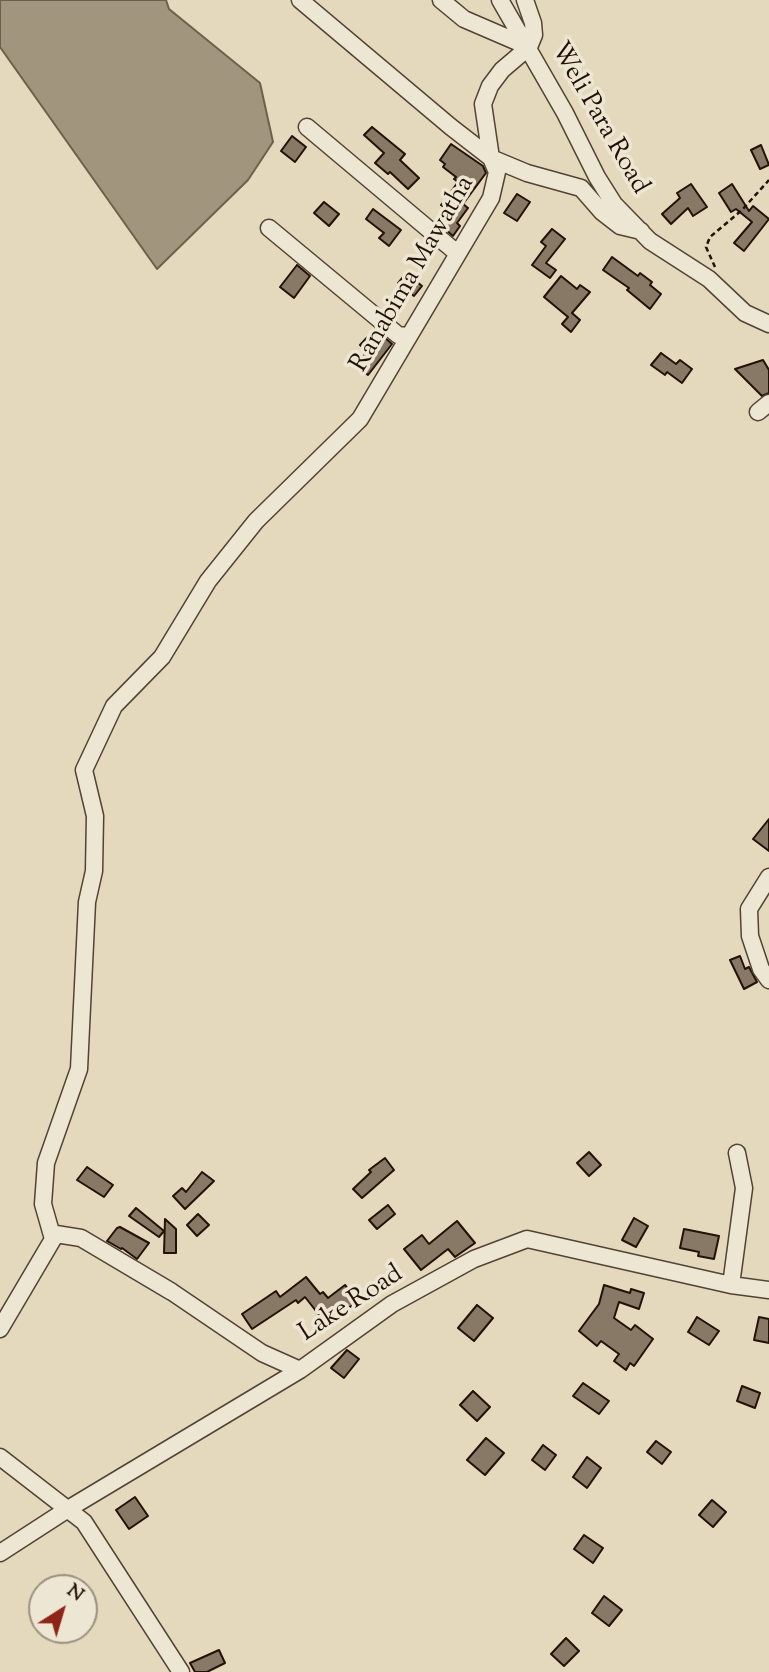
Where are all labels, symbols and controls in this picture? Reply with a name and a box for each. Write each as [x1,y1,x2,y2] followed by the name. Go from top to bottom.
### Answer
[542,38,654,200] street label: Weli Para Road
[345,171,483,379] street label: Ranabima Mawatha
[294,1260,410,1350] street label: Lake Road
[28,1574,98,1644] north arrow
[61,1578,89,1609] text: N

